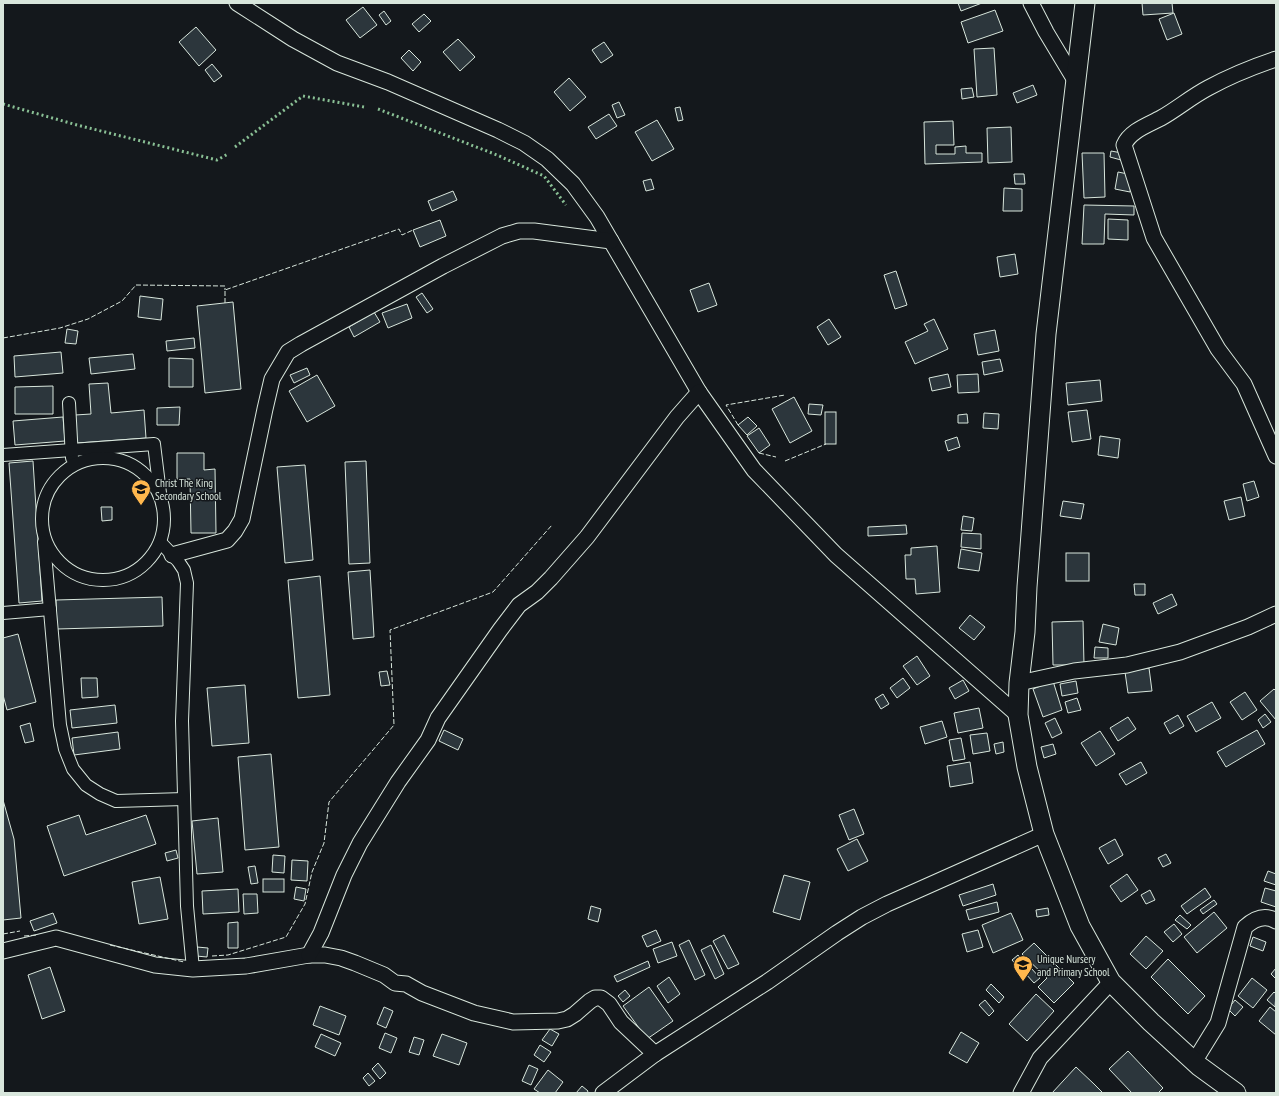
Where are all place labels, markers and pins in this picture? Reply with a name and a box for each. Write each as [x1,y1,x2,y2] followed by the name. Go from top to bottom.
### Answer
[155,476,222,503] place label: Christ The King Secondary School
[130,478,152,506] school or university icon: Christ The King Secondary School
[1037,952,1110,979] place label: Unique Nursery and Primary School
[1012,954,1034,982] school or university icon: Unique Nursery and Primary School

